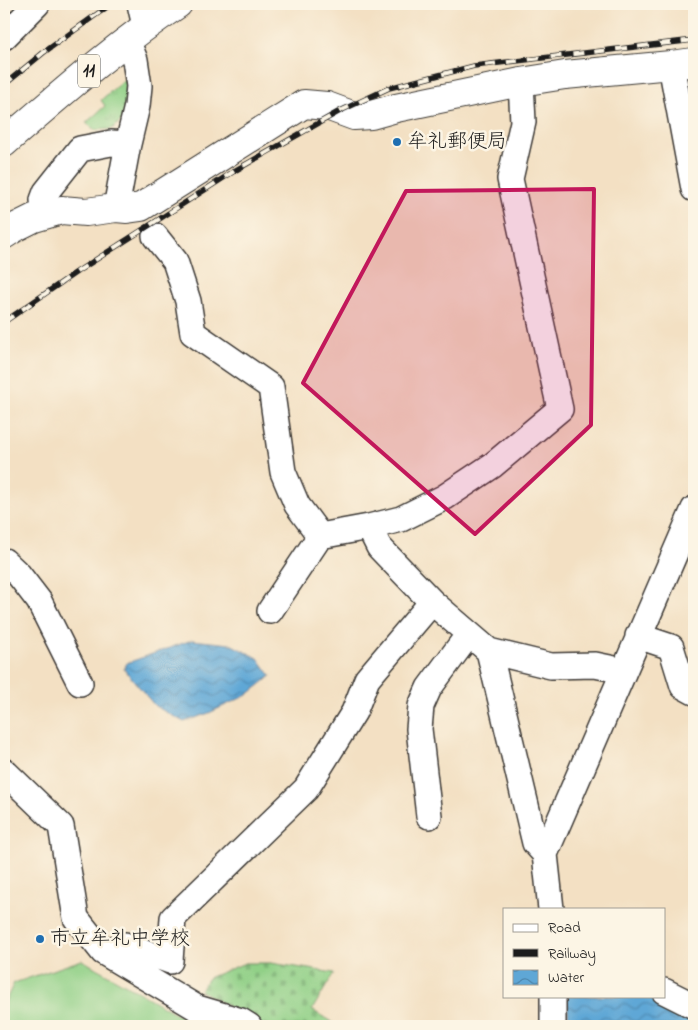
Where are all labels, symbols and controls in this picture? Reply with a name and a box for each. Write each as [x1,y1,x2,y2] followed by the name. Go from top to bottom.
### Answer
[78,54,100,88] road number: 11
[407,128,507,157] place label: 牟礼郵便局
[391,136,403,148] marker: 牟礼郵便局
[503,908,666,998] legend
[548,917,581,939] text: Road
[50,925,190,954] place label: 市立牟礼中学校
[34,933,46,945] marker: 市立牟礼中学校
[548,943,596,966] text: Railway
[548,967,584,989] text: Water

